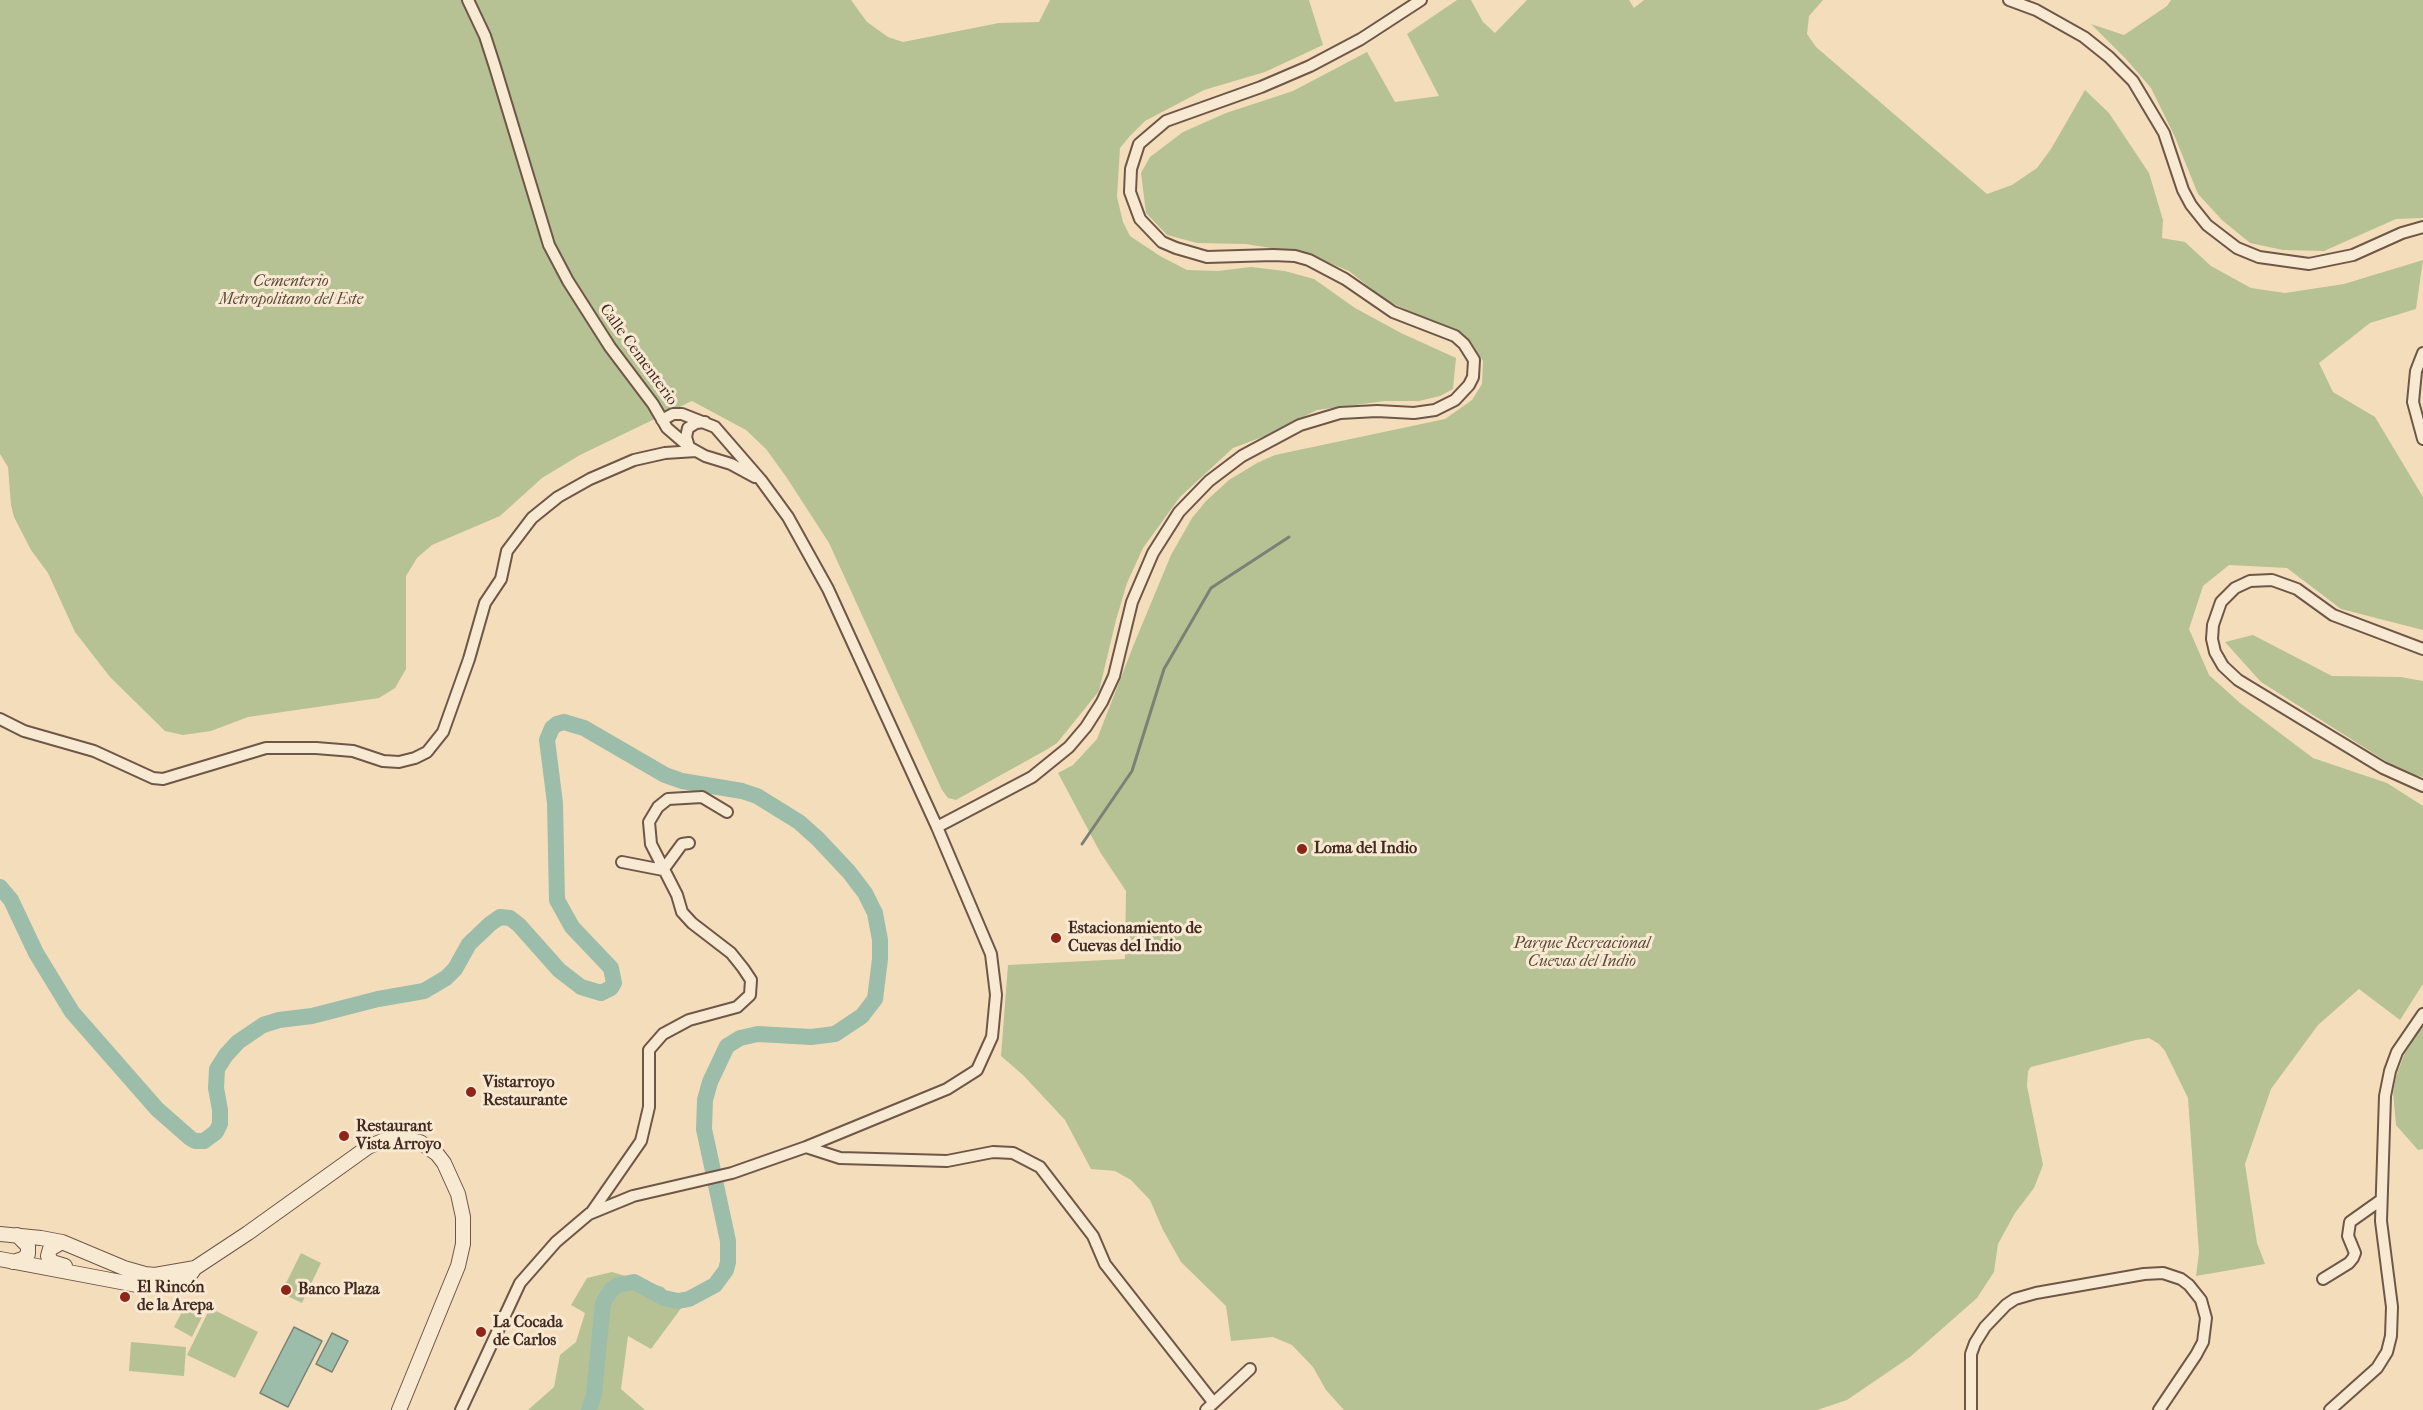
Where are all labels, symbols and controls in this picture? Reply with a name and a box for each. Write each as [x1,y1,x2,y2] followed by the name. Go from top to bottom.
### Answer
[219,272,363,310] park label: Cementerio Metropolitano del Este
[595,301,681,409] street label: Calle Cementerio
[1314,839,1417,859] place label: Loma del Indio
[1295,842,1309,856] marker: Loma del Indio
[1068,919,1202,957] place label: Estacionamiento de Cuevas del Indio
[1049,931,1063,945] marker: Estacionamiento de Cuevas del Indio
[1514,934,1650,972] park label: Parque Recreacional Cuevas del Indio
[483,1073,567,1111] place label: Vistarroyo Restaurante
[464,1085,478,1099] marker: Vistarroyo Restaurante
[356,1117,441,1155] place label: Restaurant Vista Arroyo
[337,1129,351,1143] marker: Restaurant Vista Arroyo
[137,1278,213,1316] place label: El Rincón de la Arepa
[298,1280,380,1300] place label: Banco Plaza
[279,1283,293,1297] marker: Banco Plaza
[118,1290,132,1304] marker: El Rincón de la Arepa
[493,1313,563,1351] place label: La Cocada de Carlos
[474,1325,488,1339] marker: La Cocada de Carlos

